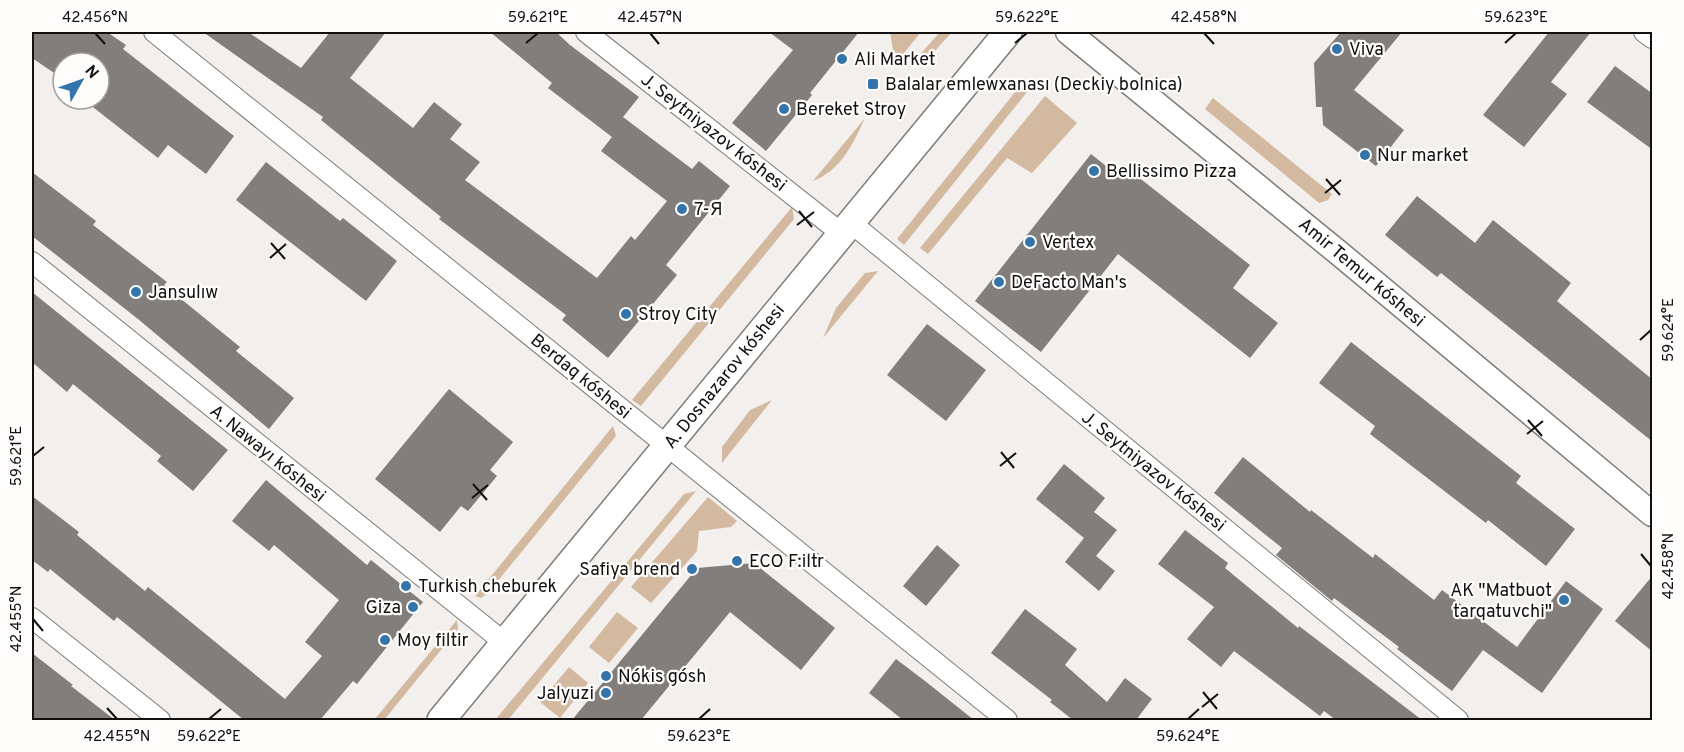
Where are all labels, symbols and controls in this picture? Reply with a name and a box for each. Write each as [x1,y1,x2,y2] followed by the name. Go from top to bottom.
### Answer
[62,9,128,28] text: 42.456°N
[508,9,568,28] text: 59.621°E
[618,9,682,28] text: 42.457°N
[995,9,1059,28] text: 59.622°E
[1171,9,1237,28] text: 42.458°N
[1484,9,1548,28] text: 59.623°E
[1349,39,1384,62] place label: Viva
[1330,42,1344,56] marker: Viva
[854,49,936,72] place label: Ali Market
[51,51,111,111] north arrow
[835,52,849,66] marker: Ali Market
[80,62,102,83] text: N
[635,69,791,197] street label: J. Seytniyazov kóshesi
[885,74,1183,97] place label: Balalar emlewxanası (Deckiy bolnica)
[866,77,880,91] marker: Balalar emlewxanası (Deckiy bolnica)
[796,99,906,122] place label: Bereket Stroy
[777,102,791,116] marker: Bereket Stroy
[1377,145,1469,168] place label: Nur market
[1358,148,1372,162] marker: Nur market
[1106,161,1236,184] place label: Bellissimo Pizza
[1087,164,1101,178] marker: Bellissimo Pizza
[694,199,723,222] place label: 7-Я
[675,202,689,216] marker: 7-Я
[1293,213,1429,333] street label: Amir Temur kóshesi
[1042,232,1094,255] place label: Vertex
[1023,235,1037,249] marker: Vertex
[1011,272,1127,295] place label: DeFacto Man's
[992,275,1006,289] marker: DeFacto Man's
[148,282,218,305] place label: Jansulıw
[129,285,143,299] marker: Jansulıw
[1660,298,1679,362] text: 59.624°E
[660,300,791,454] street label: A. Dosnazarov kóshesi
[638,304,717,327] place label: Stroy City
[619,307,633,321] marker: Stroy City
[525,330,635,425] street label: Berdaq kóshesi
[204,400,330,508] street label: A. Nawayı kóshesi
[1076,407,1230,537] street label: J. Seytniyazov kóshesi
[8,426,27,486] text: 59.621°E
[1660,533,1679,599] text: 42.458°N
[749,551,824,574] place label: ECO F:iltr
[730,554,744,568] marker: ECO F:iltr
[579,559,680,582] place label: Safiya brend
[685,562,699,576] marker: Safiya brend
[418,576,557,599] place label: Turkish cheburek
[399,579,413,593] marker: Turkish cheburek
[1450,580,1552,624] place label: AK "Matbuot tarqatuvchi"
[8,586,27,652] text: 42.455°N
[1557,593,1571,607] marker: AK "Matbuot tarqatuvchi"
[365,597,401,620] place label: Giza
[406,600,420,614] marker: Giza
[397,630,469,653] place label: Moy filtir
[378,633,392,647] marker: Moy filtir
[618,666,706,689] place label: Nókis gósh
[599,669,613,683] marker: Nókis gósh
[537,683,594,706] place label: Jalyuzi
[599,686,613,700] marker: Jalyuzi
[84,728,150,747] text: 42.455°N
[177,728,241,747] text: 59.622°E
[667,728,731,747] text: 59.623°E
[1156,728,1220,747] text: 59.624°E

